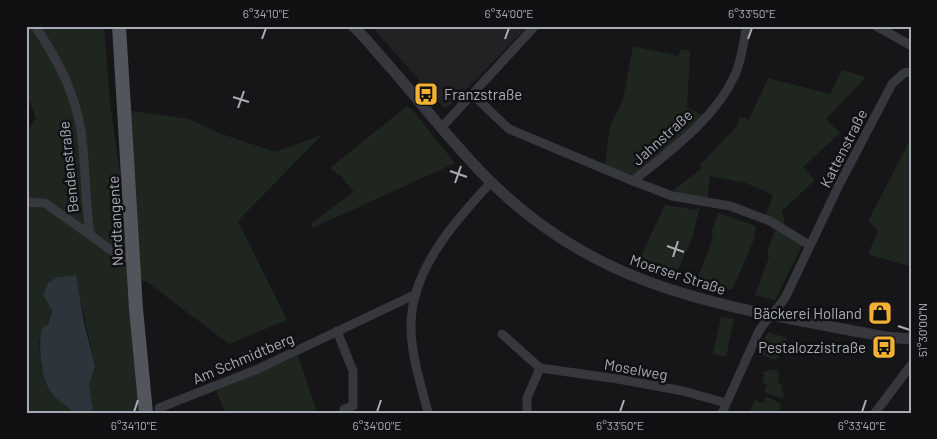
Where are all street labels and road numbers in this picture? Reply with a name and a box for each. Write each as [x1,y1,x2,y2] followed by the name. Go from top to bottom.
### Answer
[628,105,696,169] street label: Jahnstraße
[816,106,870,190] street label: Kattenstraße
[54,120,82,214] street label: Bendenstraße
[104,175,126,267] street label: Nordtangente
[628,250,728,298] street label: Moerser Straße
[190,329,296,387] street label: Am Schmidtberg
[603,355,669,383] street label: Moselweg

